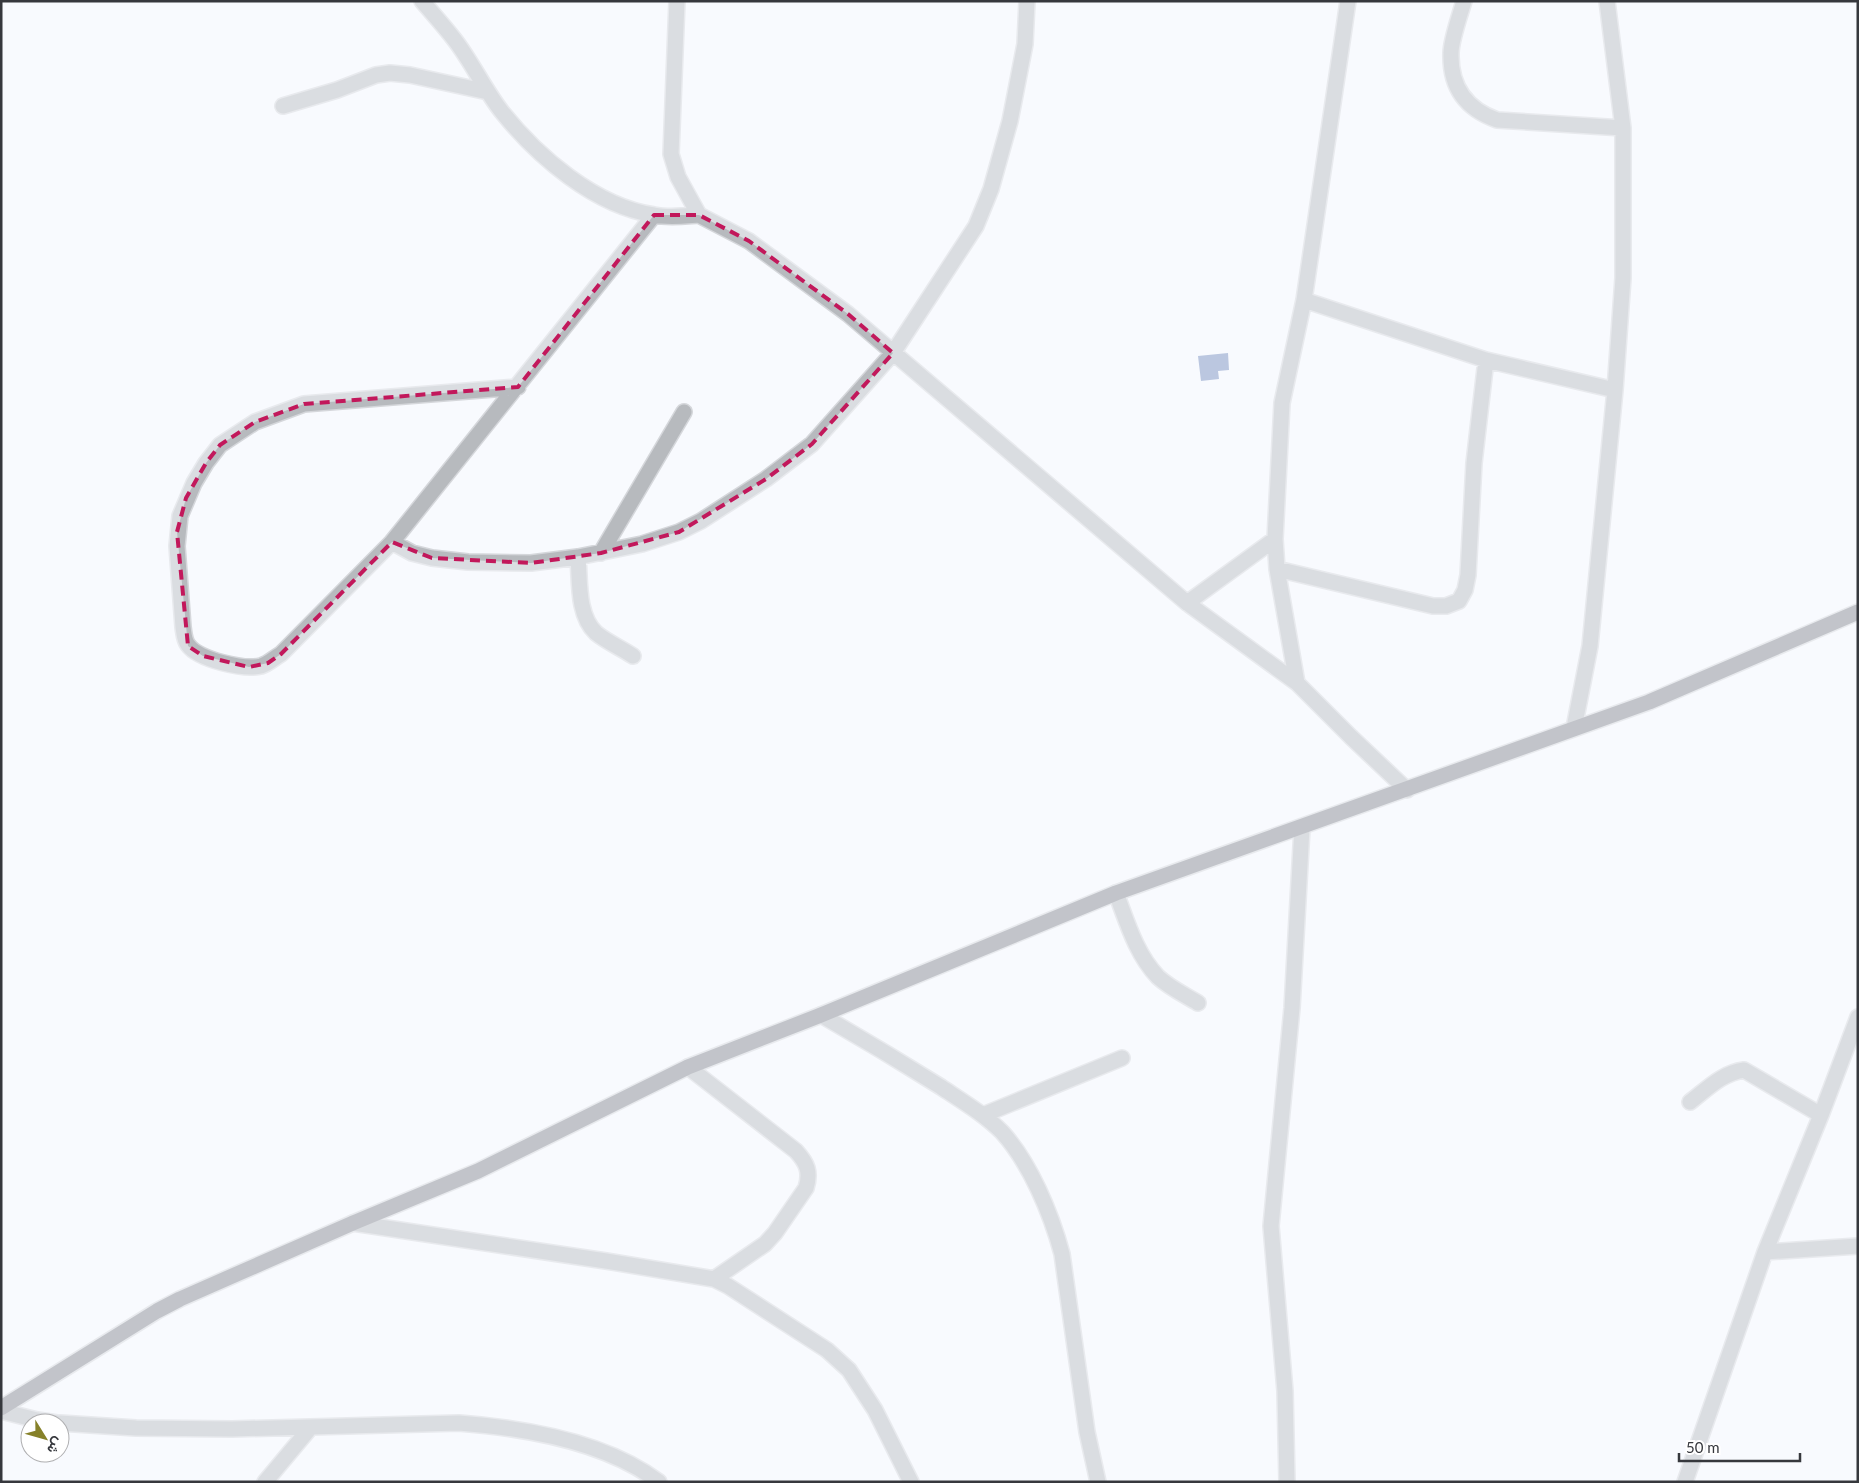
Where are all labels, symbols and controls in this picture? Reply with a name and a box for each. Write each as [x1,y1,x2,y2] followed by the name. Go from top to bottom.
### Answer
[20,1413,70,1463] north arrow
[1679,1430,1800,1462] scale bar
[43,1434,68,1458] text: ش
[1686,1438,1720,1456] text: 50 m

